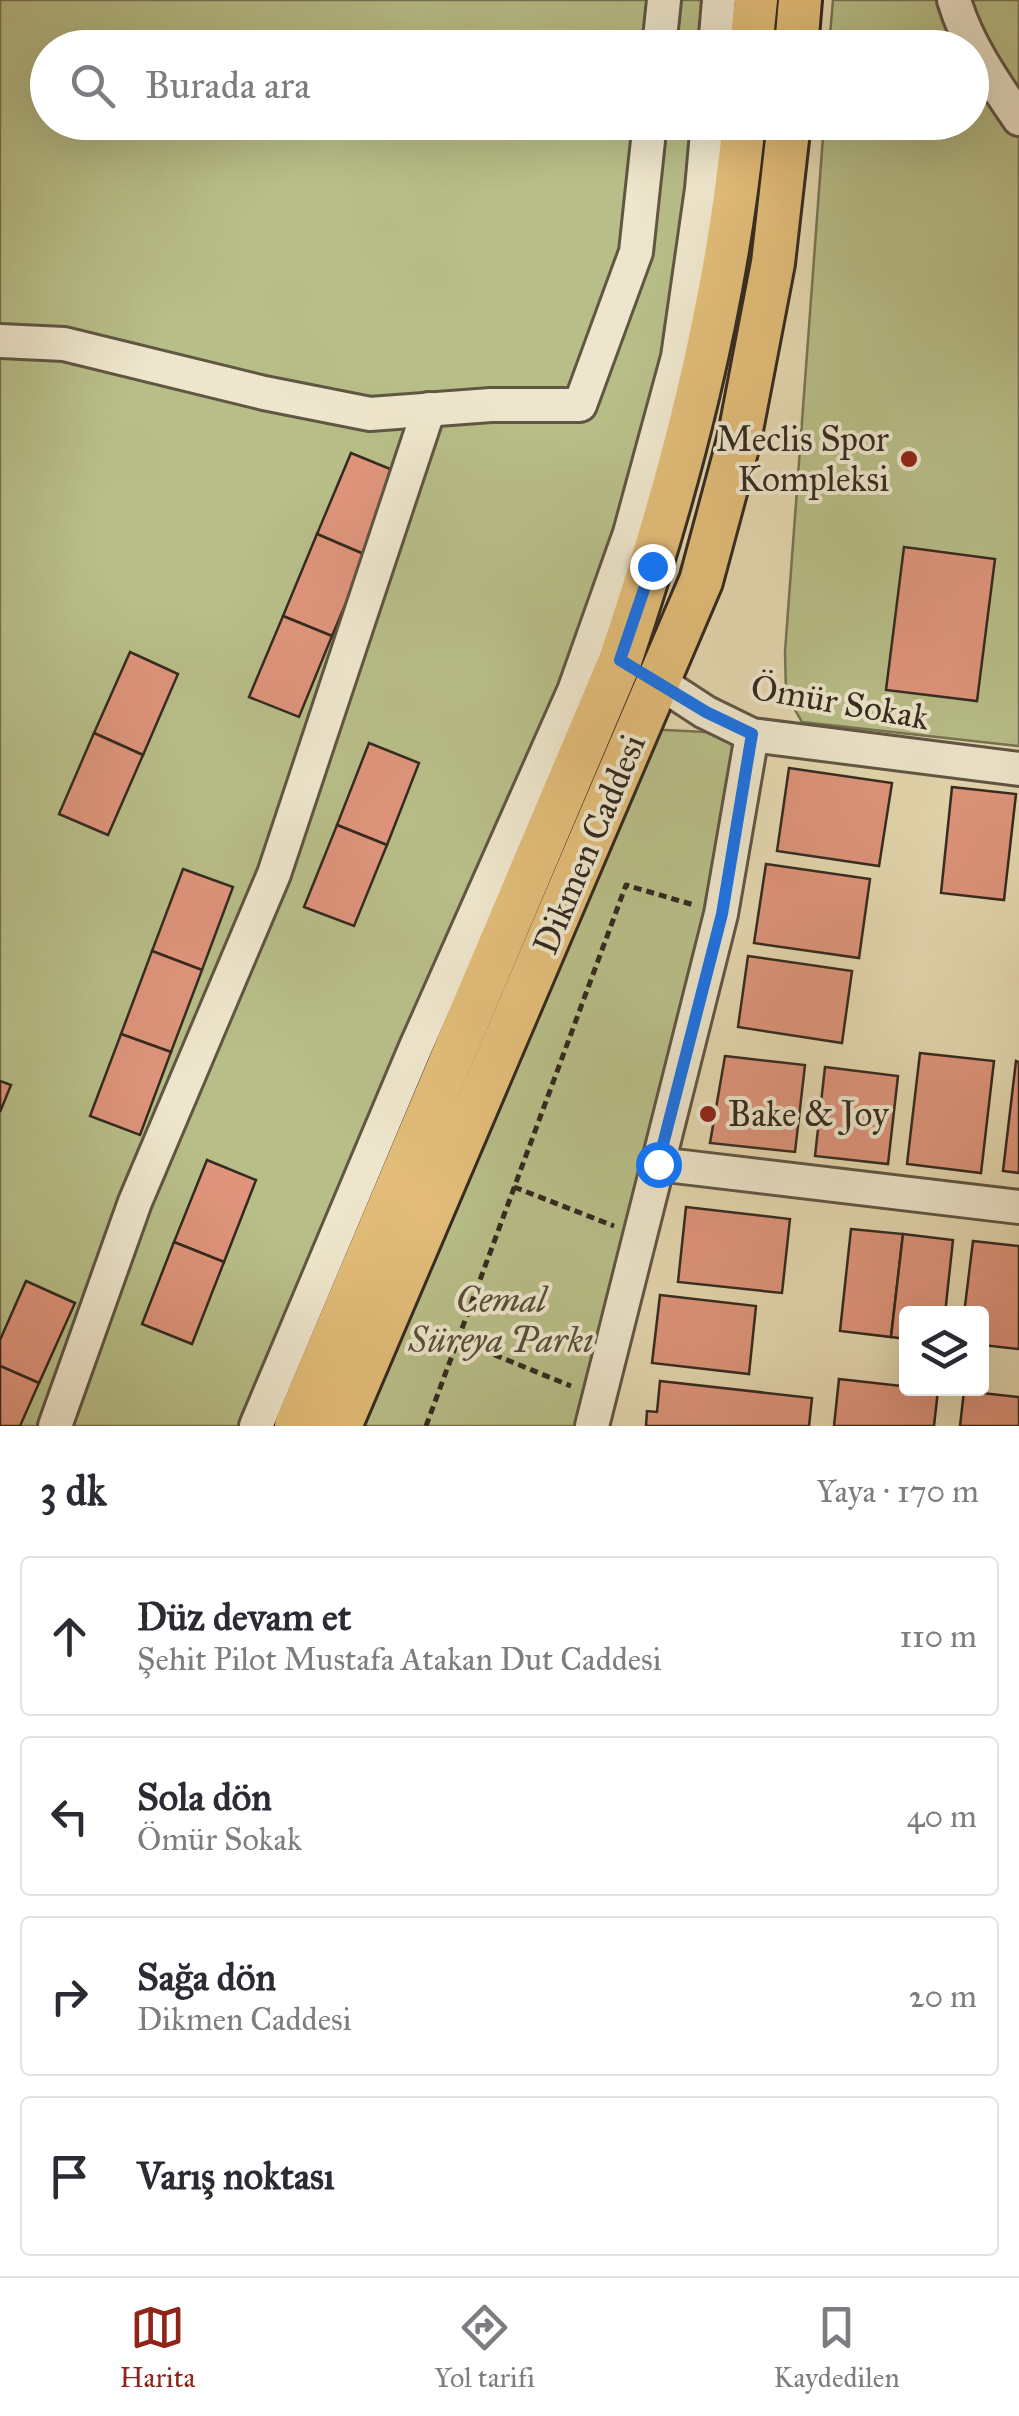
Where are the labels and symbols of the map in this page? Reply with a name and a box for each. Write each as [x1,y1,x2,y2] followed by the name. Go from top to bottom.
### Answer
[716,418,890,501] place label: Meclis Spor Kompleksi
[898,448,920,470] marker: Meclis Spor Kompleksi
[630,544,676,590] route end
[747,666,933,739] street label: Ömür Sokak
[524,727,655,961] street label: Dikmen Caddesi
[728,1093,889,1136] place label: Bake & Joy
[697,1103,719,1125] marker: Bake & Joy
[636,1142,682,1188] route start
[408,1279,593,1362] park label: Cemal Süreya Parkı

